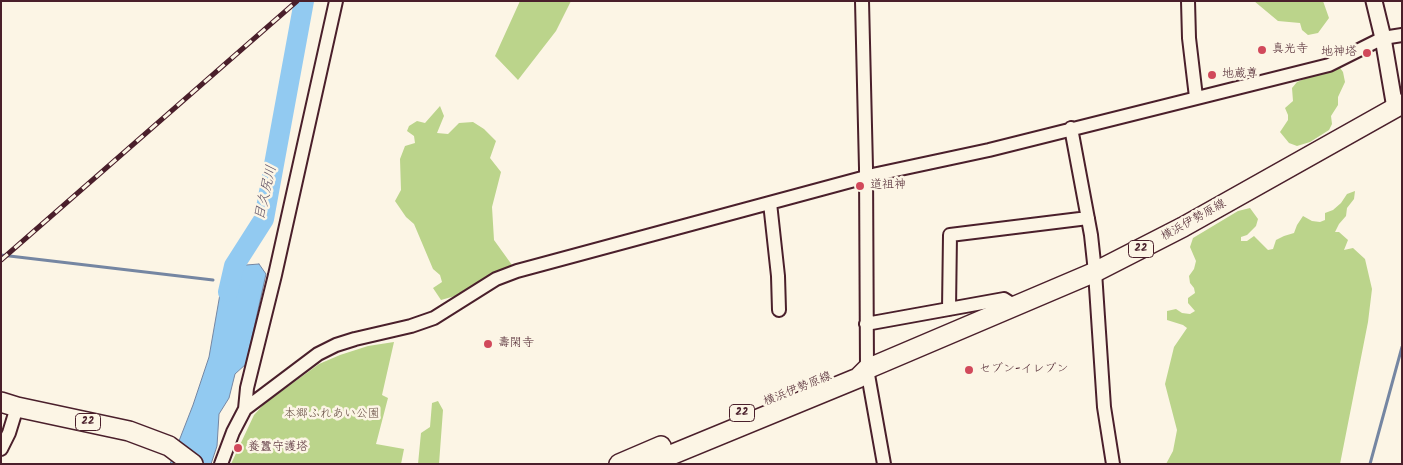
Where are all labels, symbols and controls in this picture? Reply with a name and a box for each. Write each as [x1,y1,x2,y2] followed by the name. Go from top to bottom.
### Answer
[1272,43,1308,57] place label: 真光寺
[1256,44,1268,56] marker: 真光寺
[1321,46,1357,60] place label: 地神塔
[1361,47,1373,59] marker: 地神塔
[1222,68,1258,82] place label: 地蔵尊
[1206,69,1218,81] marker: 地蔵尊
[253,164,281,222] water label: 目久尻川
[870,179,906,193] place label: 道祖神
[854,180,866,192] marker: 道祖神
[1159,197,1229,245] street label: 横浜伊勢原線
[1128,240,1154,258] road number: 22
[498,337,534,351] place label: 壽閑寺
[482,338,494,350] marker: 壽閑寺
[979,363,1069,377] place label: セブン-イレブン
[963,364,975,376] marker: セブン-イレブン
[762,370,834,410] street label: 横浜伊勢原線
[730,404,754,422] road number: 22
[284,408,380,422] park label: 本郷ふれあい公園
[76,414,100,431] road number: 22
[248,441,308,455] place label: 養蠶守護塔
[232,442,244,454] marker: 養蠶守護塔

